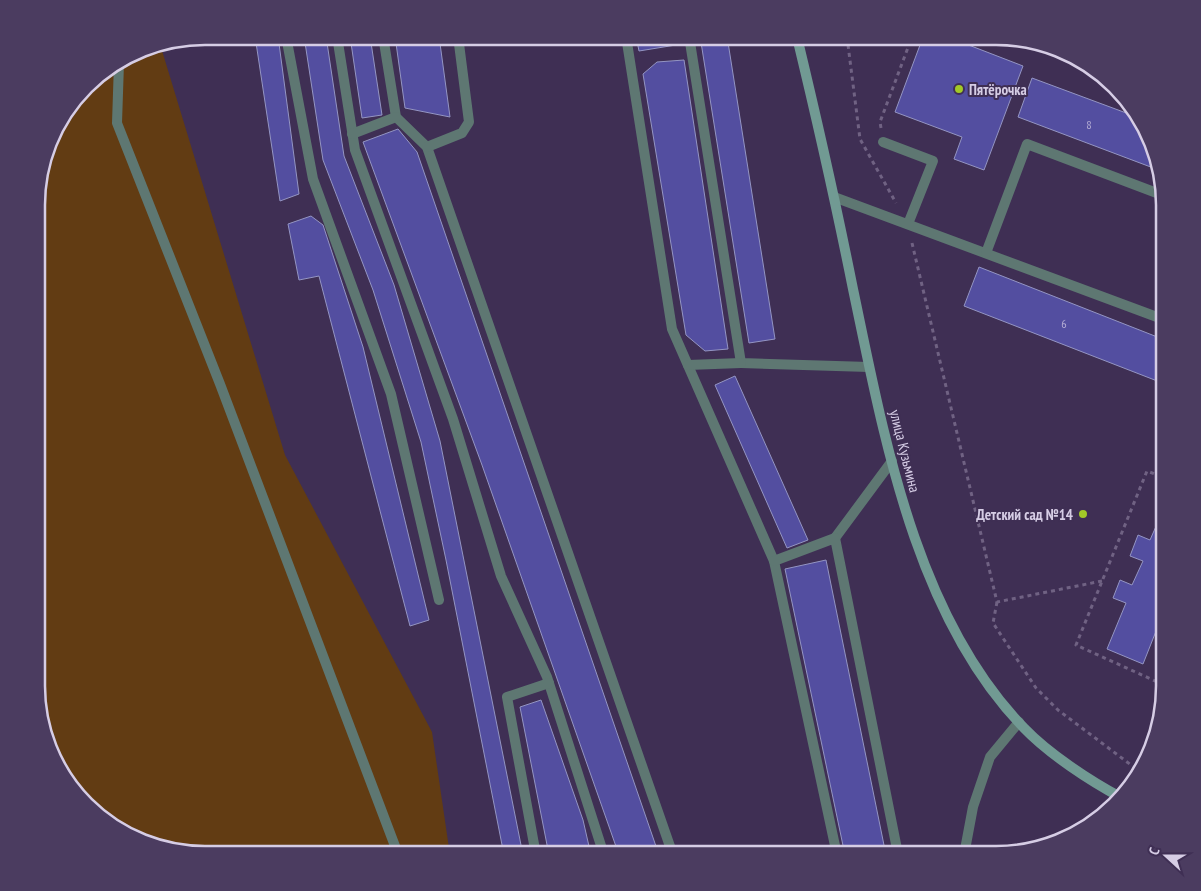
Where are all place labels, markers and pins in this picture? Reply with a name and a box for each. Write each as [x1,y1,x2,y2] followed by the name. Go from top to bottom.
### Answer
[969,80,1027,99] place label: Пятёрочка
[953,83,965,95] marker: Пятёрочка
[976,505,1073,524] place label: Детский сад №14
[1077,508,1089,520] marker: Детский сад №14

